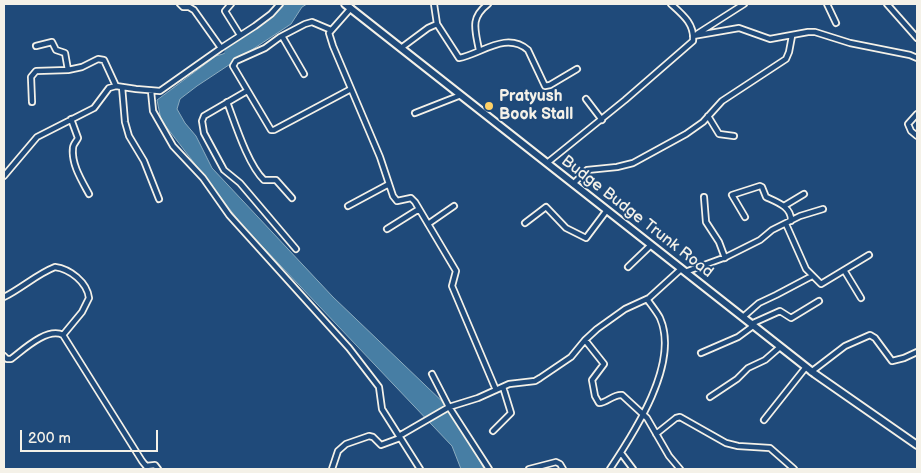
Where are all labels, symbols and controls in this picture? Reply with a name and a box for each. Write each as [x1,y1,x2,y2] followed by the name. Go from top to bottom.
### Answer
[499,87,573,125] place label: Pratyush Book Stall
[483,100,495,112] marker: Pratyush Book Stall
[557,152,717,282] street label: Budge Budge Trunk Road
[22,420,160,452] scale bar
[28,429,71,448] text: 200 m

